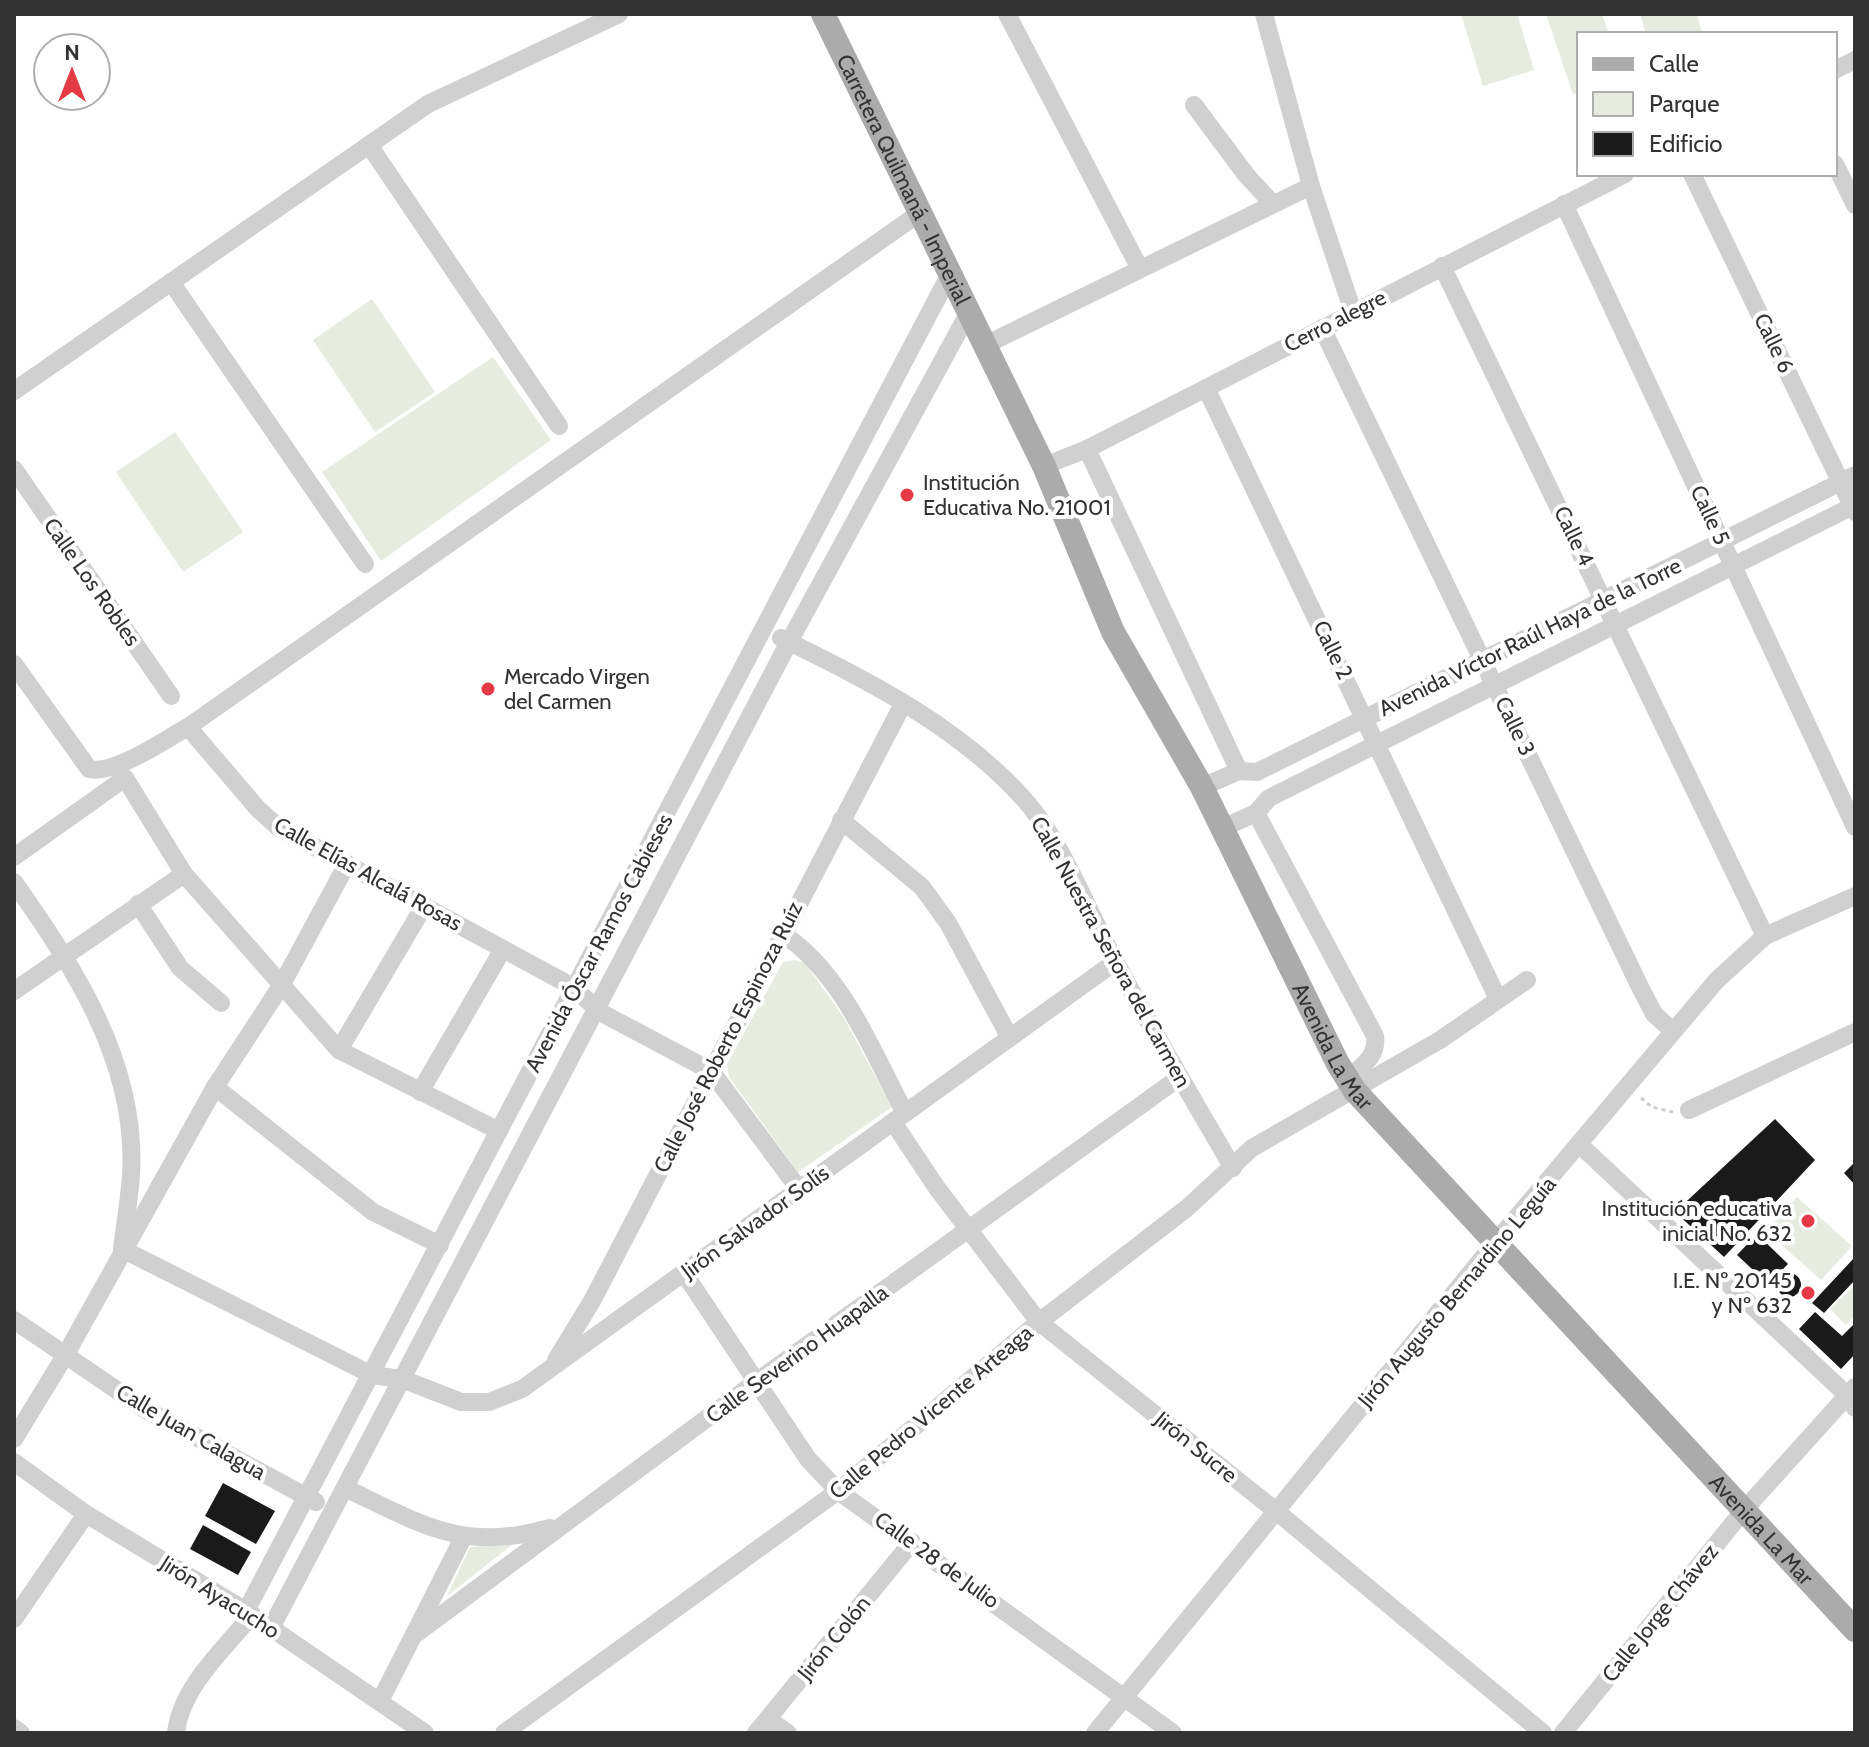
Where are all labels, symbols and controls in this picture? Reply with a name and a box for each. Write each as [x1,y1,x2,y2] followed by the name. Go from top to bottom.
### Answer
[32,32,112,112] north arrow
[1577,32,1837,176] legend
[64,39,80,66] text: N
[831,49,977,310] street label: Carretera Quilmaná - Imperial
[1649,49,1699,78] text: Calle
[1649,89,1719,118] text: Parque
[1649,129,1723,158] text: Edificio
[1279,284,1391,358] street label: Cerro alegre
[1748,309,1800,377] street label: Calle 6
[923,469,1111,521] place label: Institución Educativa No. 21001
[1685,481,1735,549] street label: Calle 5
[898,486,916,504] marker: Institución Educativa No. 21001
[1548,502,1600,571] street label: Calle 4
[38,513,146,651] street label: Calle Los Robles
[1374,552,1686,722] street label: Avenida Víctor Raúl Haya de la Torre
[1307,616,1359,684] street label: Calle 2
[504,663,650,715] place label: Mercado Virgen del Carmen
[479,680,497,698] marker: Mercado Virgen del Carmen
[1489,692,1541,760] street label: Calle 3
[519,809,679,1077] street label: Avenida Óscar Ramos Cabieses
[269,811,467,937] street label: Calle Elías Alcalá Rosas
[1025,812,1197,1092] street label: Calle Nuestra Señora del Carmen
[648,897,808,1177] street label: Calle José Roberto Espinoza Ruíz
[1287,978,1379,1115] street label: Avenida La Mar
[675,1159,834,1285] street label: Jirón Salvador Solís
[1352,1170,1562,1414] street label: Jirón Augusto Bernardino Leguía
[1602,1195,1792,1247] place label: Institución educativa inicial No. 632
[1799,1212,1817,1230] marker: Institución educativa inicial No. 632
[1673,1267,1792,1319] place label: I.E. Nº 20145 y Nº 632
[701,1279,894,1429] street label: Calle Severino Huapalla
[1799,1284,1817,1302] marker: I.E. Nº 20145 y Nº 632
[824,1319,1038,1505] street label: Calle Pedro Vicente Arteaga
[111,1378,271,1486] street label: Calle Juan Calagua
[1149,1405,1243,1488] street label: Jirón Sucre
[1704,1468,1820,1590] street label: Avenida La Mar
[869,1506,1005,1614] street label: Calle 28 de Julio
[1596,1538,1724,1688] street label: Calle Jorge Chávez
[154,1549,285,1644] street label: Jirón Ayacucho
[791,1590,876,1686] street label: Jirón Colón

